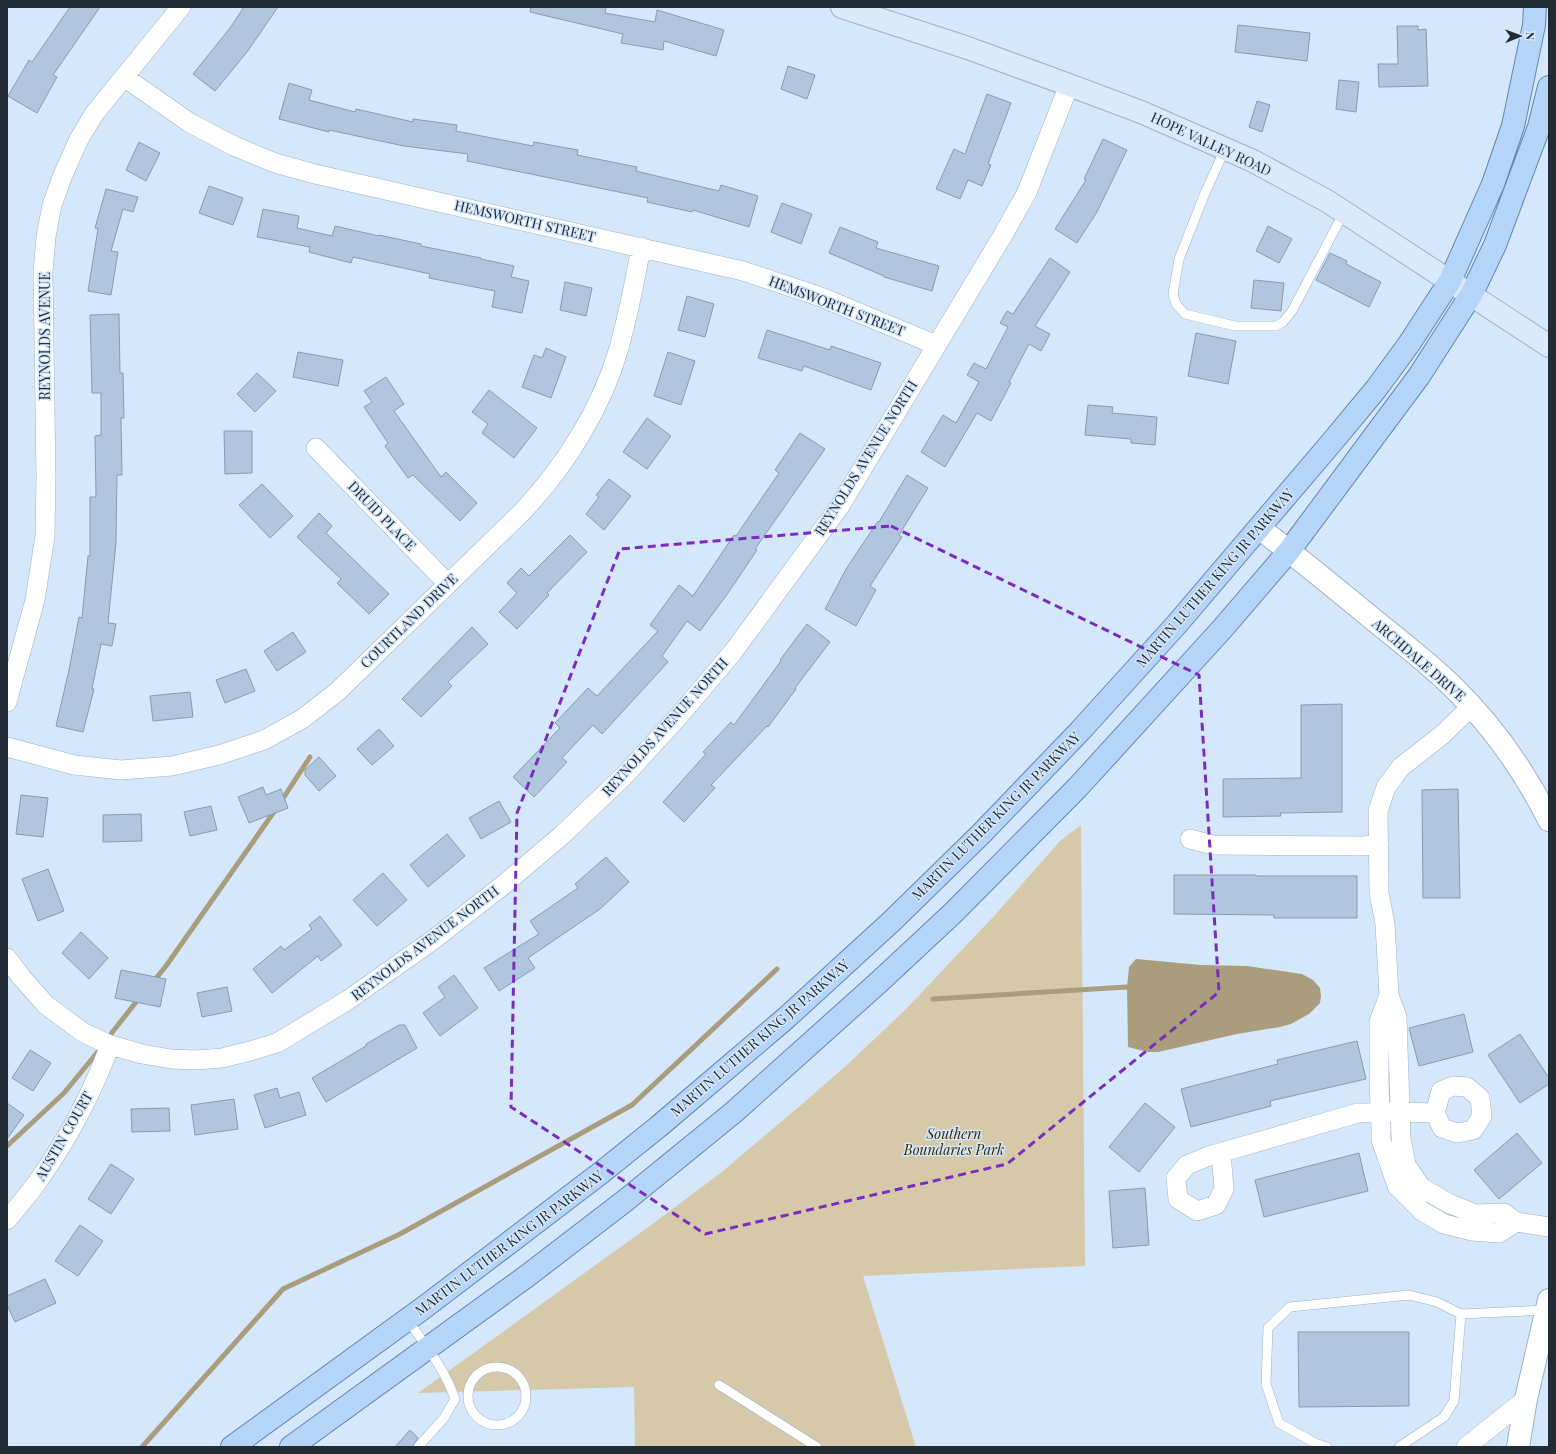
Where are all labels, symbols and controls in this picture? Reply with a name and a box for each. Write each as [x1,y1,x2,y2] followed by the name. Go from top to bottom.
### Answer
[1500,16,1540,56] north arrow
[1523,32,1538,40] text: N
[1148,107,1275,180] street label: HOPE VALLEY ROAD
[453,195,598,246] street label: HEMSWORTH STREET
[766,271,908,340] street label: HEMSWORTH STREET
[35,272,54,400] street label: REYNOLDS AVENUE
[810,376,922,539] street label: REYNOLDS AVENUE NORTH
[344,477,421,555] street label: DRUID PLACE
[1132,484,1298,671] street label: MARTIN LUTHER KING JR PARKWAY
[356,569,461,672] street label: COURTLAND DRIVE
[1368,613,1470,705] street label: ARCHDALE DRIVE
[597,653,732,800] street label: REYNOLDS AVENUE NORTH
[907,727,1085,904] street label: MARTIN LUTHER KING JR PARKWAY
[347,881,503,1004] street label: REYNOLDS AVENUE NORTH
[666,954,854,1121] street label: MARTIN LUTHER KING JR PARKWAY
[30,1087,97,1185] street label: AUSTIN COURT
[903,1124,1004,1159] park label: Southern Boundaries Park
[411,1165,607,1320] street label: MARTIN LUTHER KING JR PARKWAY

